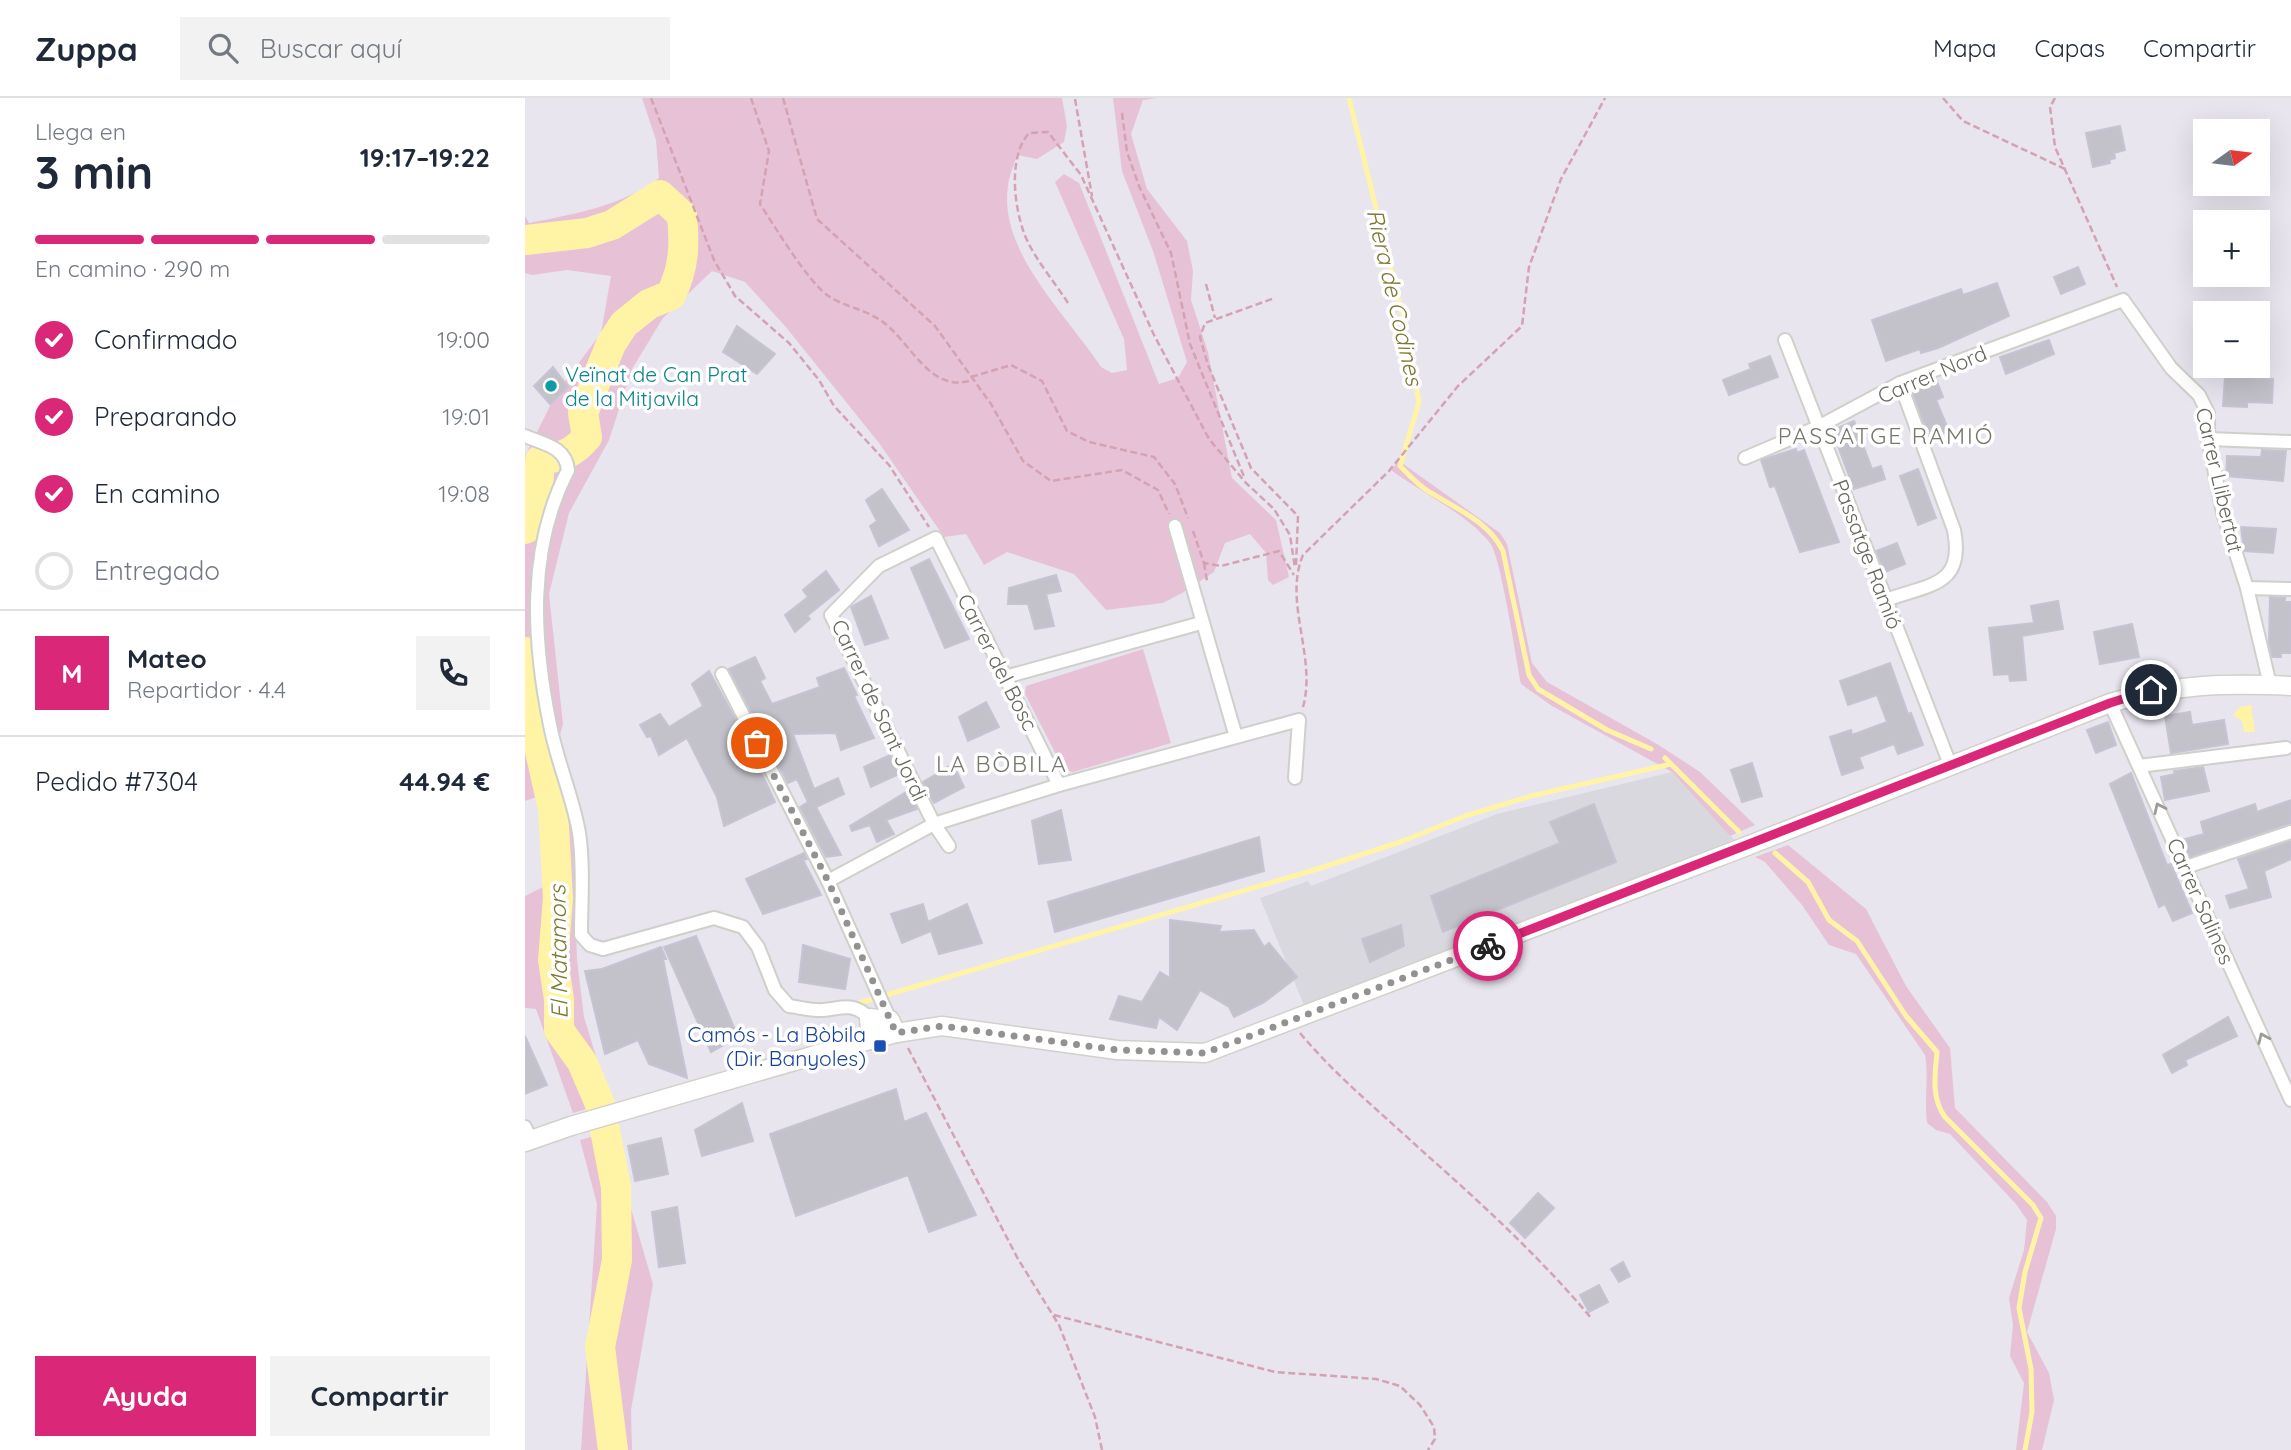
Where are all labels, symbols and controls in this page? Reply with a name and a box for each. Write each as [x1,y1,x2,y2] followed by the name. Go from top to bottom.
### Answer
[180,17,670,80] search box
[35,28,138,69] text: Zuppa
[204,29,242,67] icon: search
[260,32,402,65] text: Buscar aquí
[1933,33,1997,63] text: Mapa
[2035,33,2105,63] text: Capas
[2143,33,2256,63] text: Compartir
[35,117,126,146] text: Llega en
[2193,119,2270,196] north arrow
[2193,119,2270,378] map controls
[360,141,490,174] text: 19:17–19:22
[35,143,153,201] text: 3 min
[1361,206,1430,390] water label: Riera de Codines
[2193,210,2270,287] button: +
[35,254,230,283] text: En camino · 290 m
[2193,301,2270,378] button: −
[35,321,73,359] icon: check
[94,323,238,356] text: Confirmado
[437,325,490,354] text: 19:00
[1873,339,1991,409] street label: Carrer Nord
[565,361,747,411] place label: Veïnat de Can Prat de la Mitjavila
[543,378,559,394] marker: Veïnat de Can Prat de la Mitjavila
[35,398,73,436] icon: check
[94,400,237,433] text: Preparando
[442,402,490,431] text: 19:01
[2191,405,2249,555] street label: Carrer Llibertat
[1778,421,1994,450] district label: PASSATGE RAMIÓ
[35,475,73,513] icon: check
[1828,475,1908,633] street label: Passatge Ramió
[94,477,220,510] text: En camino
[438,479,490,508] text: 19:08
[94,554,220,587] text: Entregado
[952,589,1044,735] street label: Carrer del Bosc
[827,615,933,805] street label: Carrer de Sant Jordi
[416,636,490,710] button: phone
[127,642,207,675] text: Mateo
[61,657,83,690] text: M
[2121,660,2181,720] pin
[2132,671,2170,709] icon: home
[127,675,286,704] text: Repartidor · 4.4
[727,713,787,773] pin
[738,724,776,762] icon: bag
[936,749,1068,778] district label: LA BÒBILA
[35,765,198,798] text: Pedido #7304
[399,765,490,798] text: 44.94 €
[2153,803,2167,815] one-way arrow
[2162,834,2240,968] street label: Carrer Salines
[542,883,574,1019] water label: El Matamors
[1453,911,1523,981] courier
[1469,927,1507,965] icon: bike
[687,1021,866,1071] place label: Camós - La Bòbila (Dir. Banyoles)
[2257,1033,2271,1045] one-way arrow
[872,1038,888,1054] marker: Camós - La Bòbila (Dir. Banyoles)
[35,1356,256,1436] button: Ayuda
[270,1356,490,1436] button: Compartir

